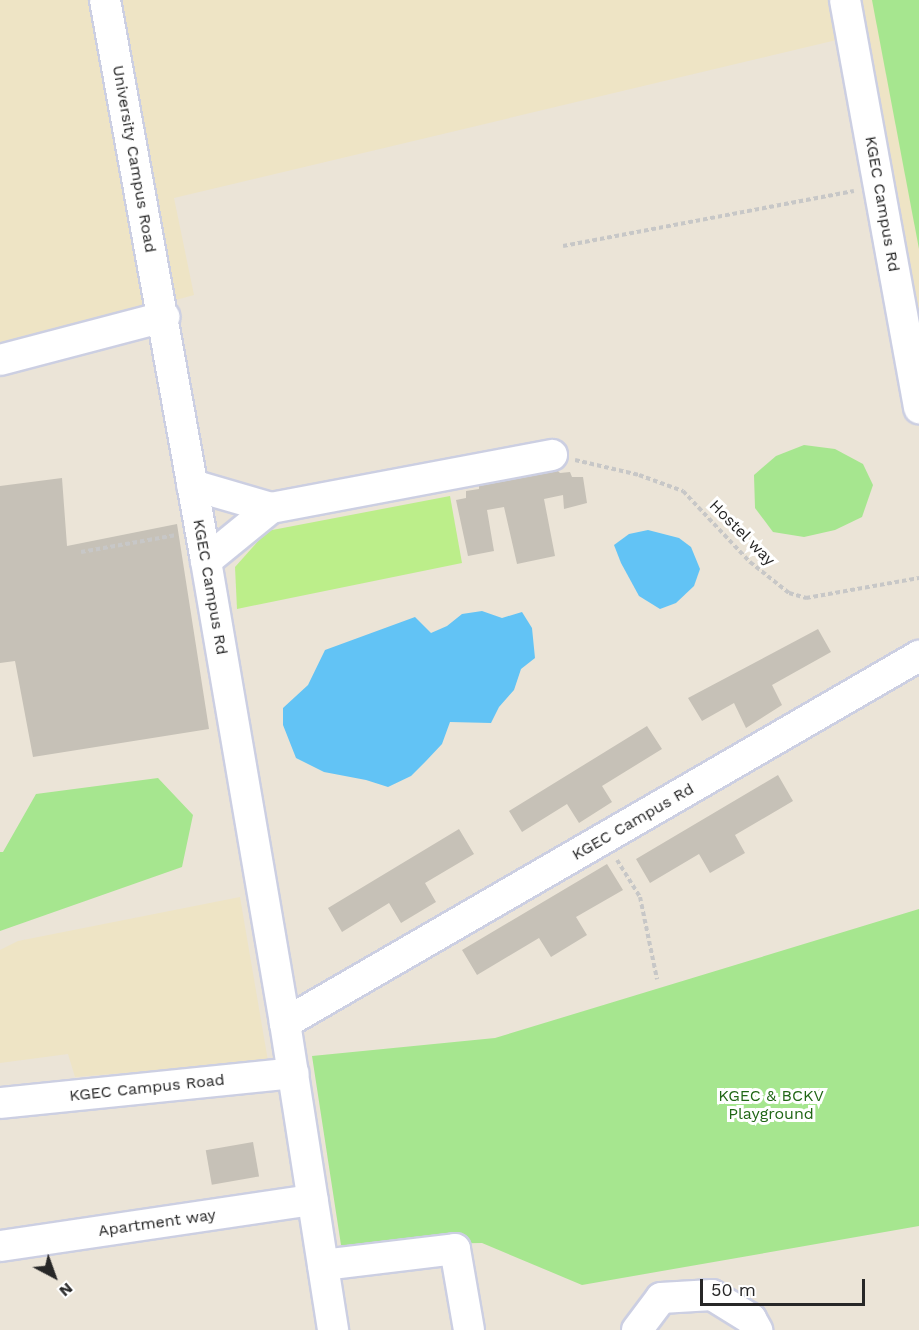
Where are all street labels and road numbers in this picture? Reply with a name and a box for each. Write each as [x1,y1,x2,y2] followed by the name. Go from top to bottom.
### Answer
[108,64,160,254] street label: University Campus Road
[861,135,903,273] street label: KGEC Campus Rd
[705,496,779,570] street label: Hostel way
[189,518,231,656] street label: KGEC Campus Rd
[569,779,697,865] street label: KGEC Campus Rd
[68,1070,226,1106] street label: KGEC Campus Road
[97,1205,217,1241] street label: Apartment way

